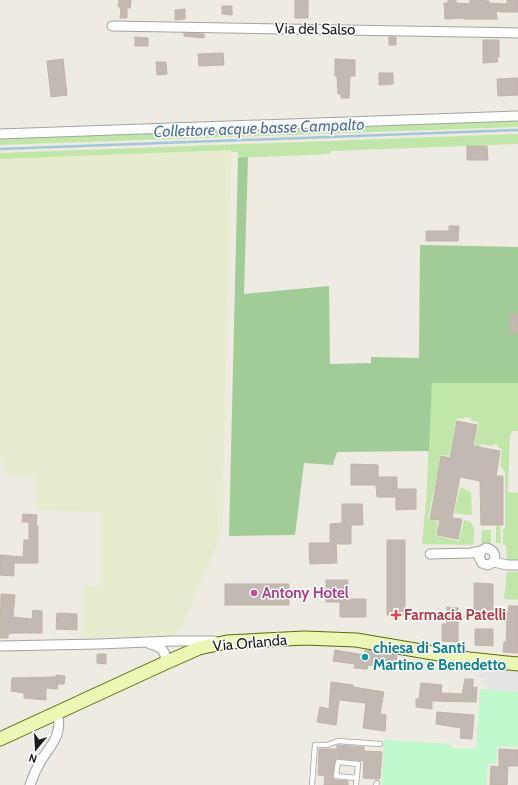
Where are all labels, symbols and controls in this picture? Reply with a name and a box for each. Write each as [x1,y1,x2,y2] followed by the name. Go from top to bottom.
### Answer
[275,19,355,39] street label: Via del Salso
[153,115,365,141] water label: Collettore acque basse Campalto
[262,584,349,602] place label: Antony Hotel
[249,588,259,598] marker: Antony Hotel
[404,606,506,624] place label: Farmacia Patelli
[391,610,401,620] marker: Farmacia Patelli
[212,631,289,655] street label: Via Orlanda
[373,639,507,674] place label: chiesa di Santi Martino e Benedetto
[360,652,370,662] marker: chiesa di Santi Martino e Benedetto
[16,729,56,769] north arrow
[27,751,39,766] text: N

